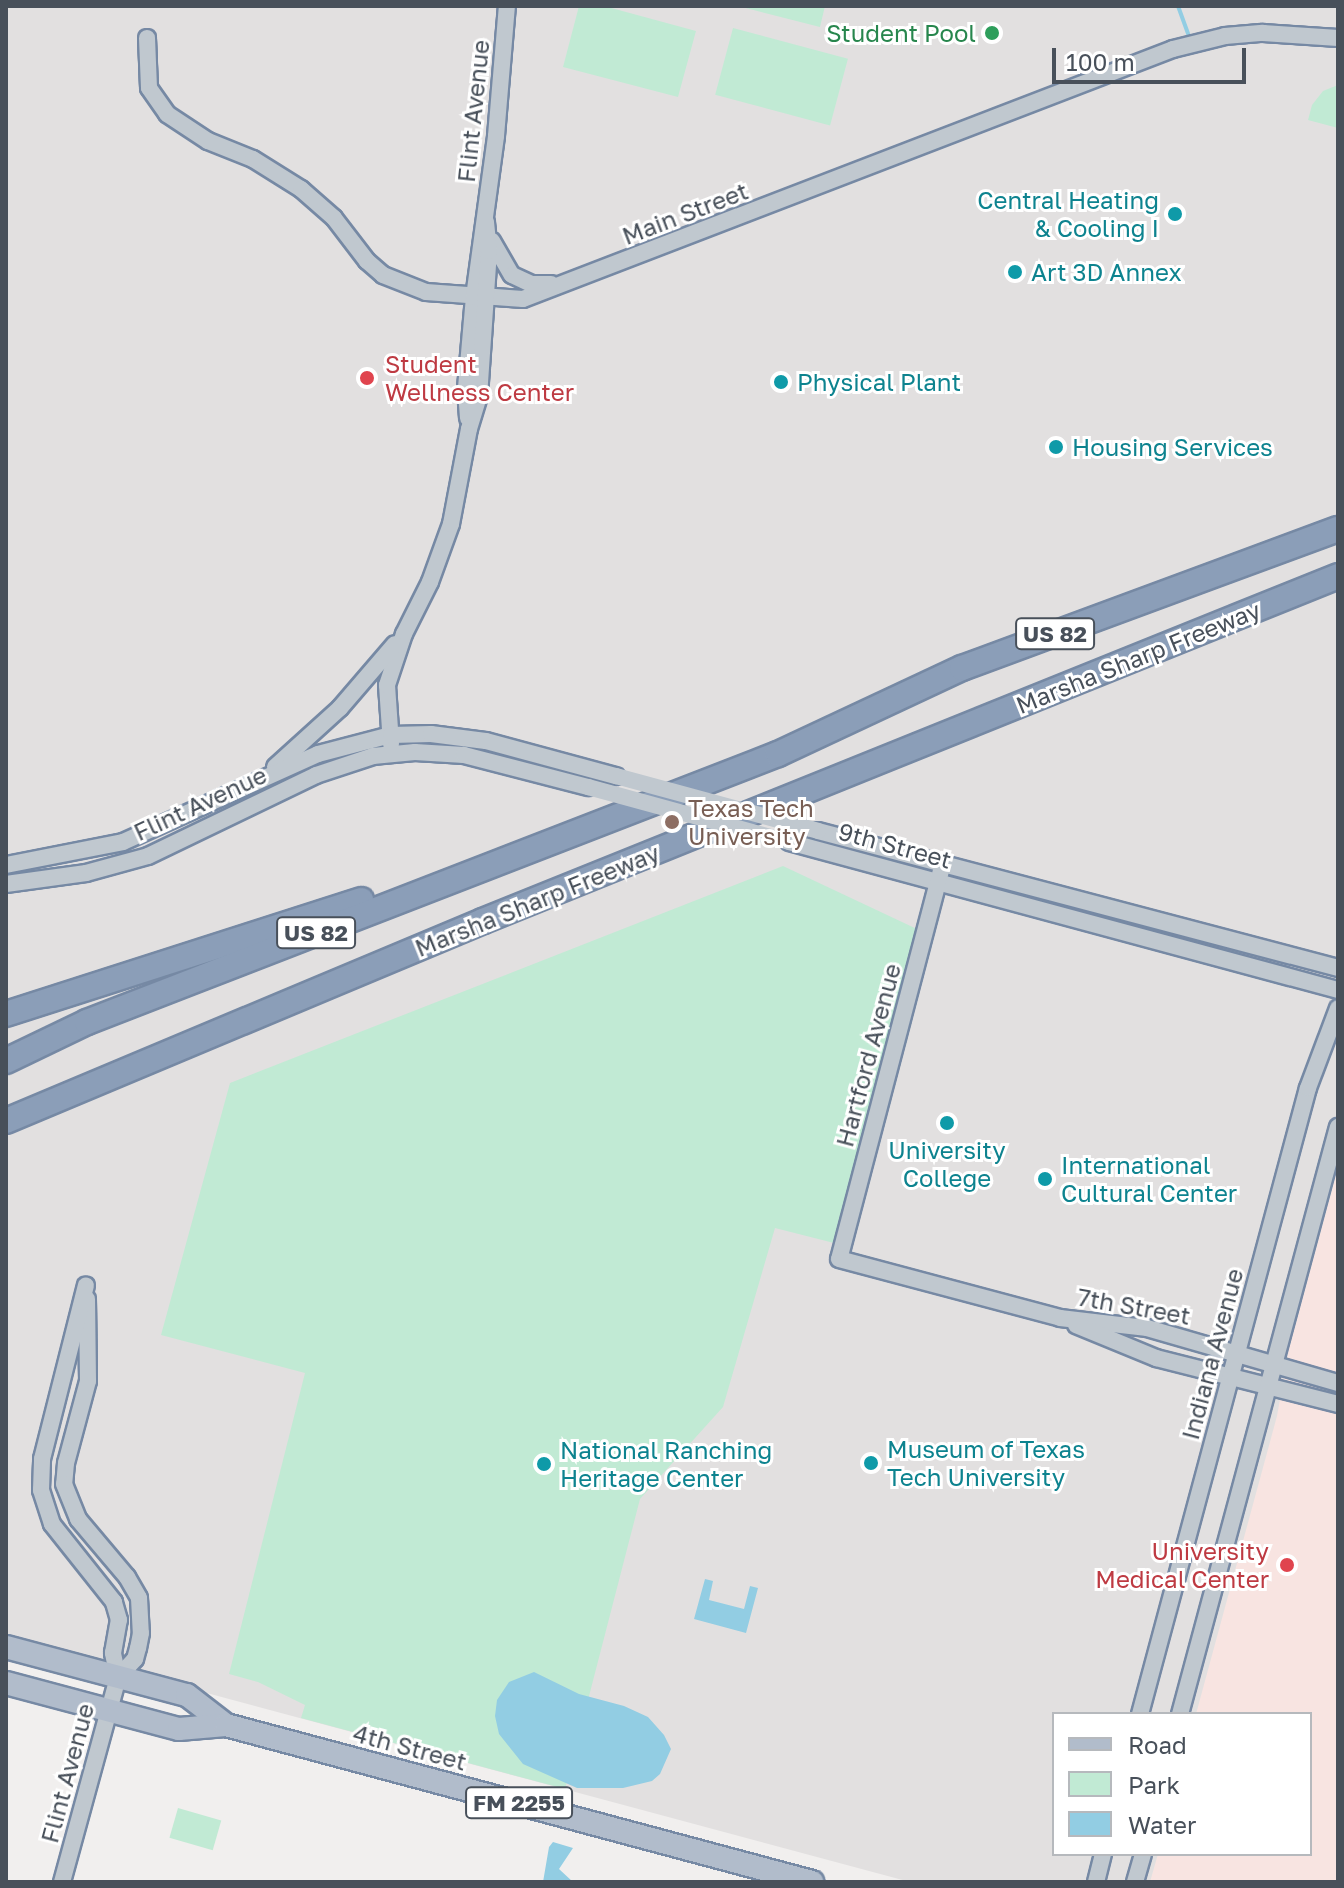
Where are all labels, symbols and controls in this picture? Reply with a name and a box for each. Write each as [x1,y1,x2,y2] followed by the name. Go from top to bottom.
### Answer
[826,19,976,47] place label: Student Pool
[983,24,1001,42] marker: Student Pool
[1056,32,1250,82] scale bar
[451,38,495,184] street label: Flint Avenue
[1066,47,1135,76] text: 100 m
[618,176,752,250] street label: Main Street
[977,186,1159,242] place label: Central Heating & Cooling I
[1166,205,1184,223] marker: Central Heating & Cooling I
[1031,258,1182,286] place label: Art 3D Annex
[1006,263,1024,281] marker: Art 3D Annex
[385,350,574,406] place label: Student Wellness Center
[356,367,378,389] marker: Student Wellness Center
[797,368,961,396] place label: Physical Plant
[772,373,790,391] marker: Physical Plant
[1072,433,1273,461] place label: Housing Services
[1047,438,1065,456] marker: Housing Services
[1012,595,1264,719] street label: Marsha Sharp Freeway
[1015,616,1095,652] road number: US 82
[129,760,271,846] street label: Flint Avenue
[688,794,814,850] place label: Texas Tech University
[663,813,681,831] marker: Texas Tech University
[835,816,955,874] street label: 9th Street
[411,838,663,962] street label: Marsha Sharp Freeway
[276,915,356,951] road number: US 82
[830,960,906,1150] street label: Hartford Avenue
[938,1114,956,1132] marker: University College
[888,1136,1006,1192] place label: University College
[1061,1151,1237,1207] place label: International Cultural Center
[1036,1170,1054,1188] marker: International Cultural Center
[1175,1265,1249,1443] street label: Indiana Avenue
[1075,1282,1193,1330] street label: 7th Street
[887,1435,1085,1491] place label: Museum of Texas Tech University
[560,1436,772,1492] place label: National Ranching Heritage Center
[862,1454,880,1472] marker: Museum of Texas Tech University
[535,1455,553,1473] marker: National Ranching Heritage Center
[1095,1537,1269,1593] place label: University Medical Center
[1276,1554,1298,1576] marker: University Medical Center
[35,1700,99,1846] street label: Flint Avenue
[1052,1712,1312,1856] legend
[350,1718,470,1776] street label: 4th Street
[1128,1730,1187,1759] text: Road
[1128,1770,1180,1799] text: Park
[465,1785,573,1821] road number: FM 2255
[1128,1810,1196,1839] text: Water

